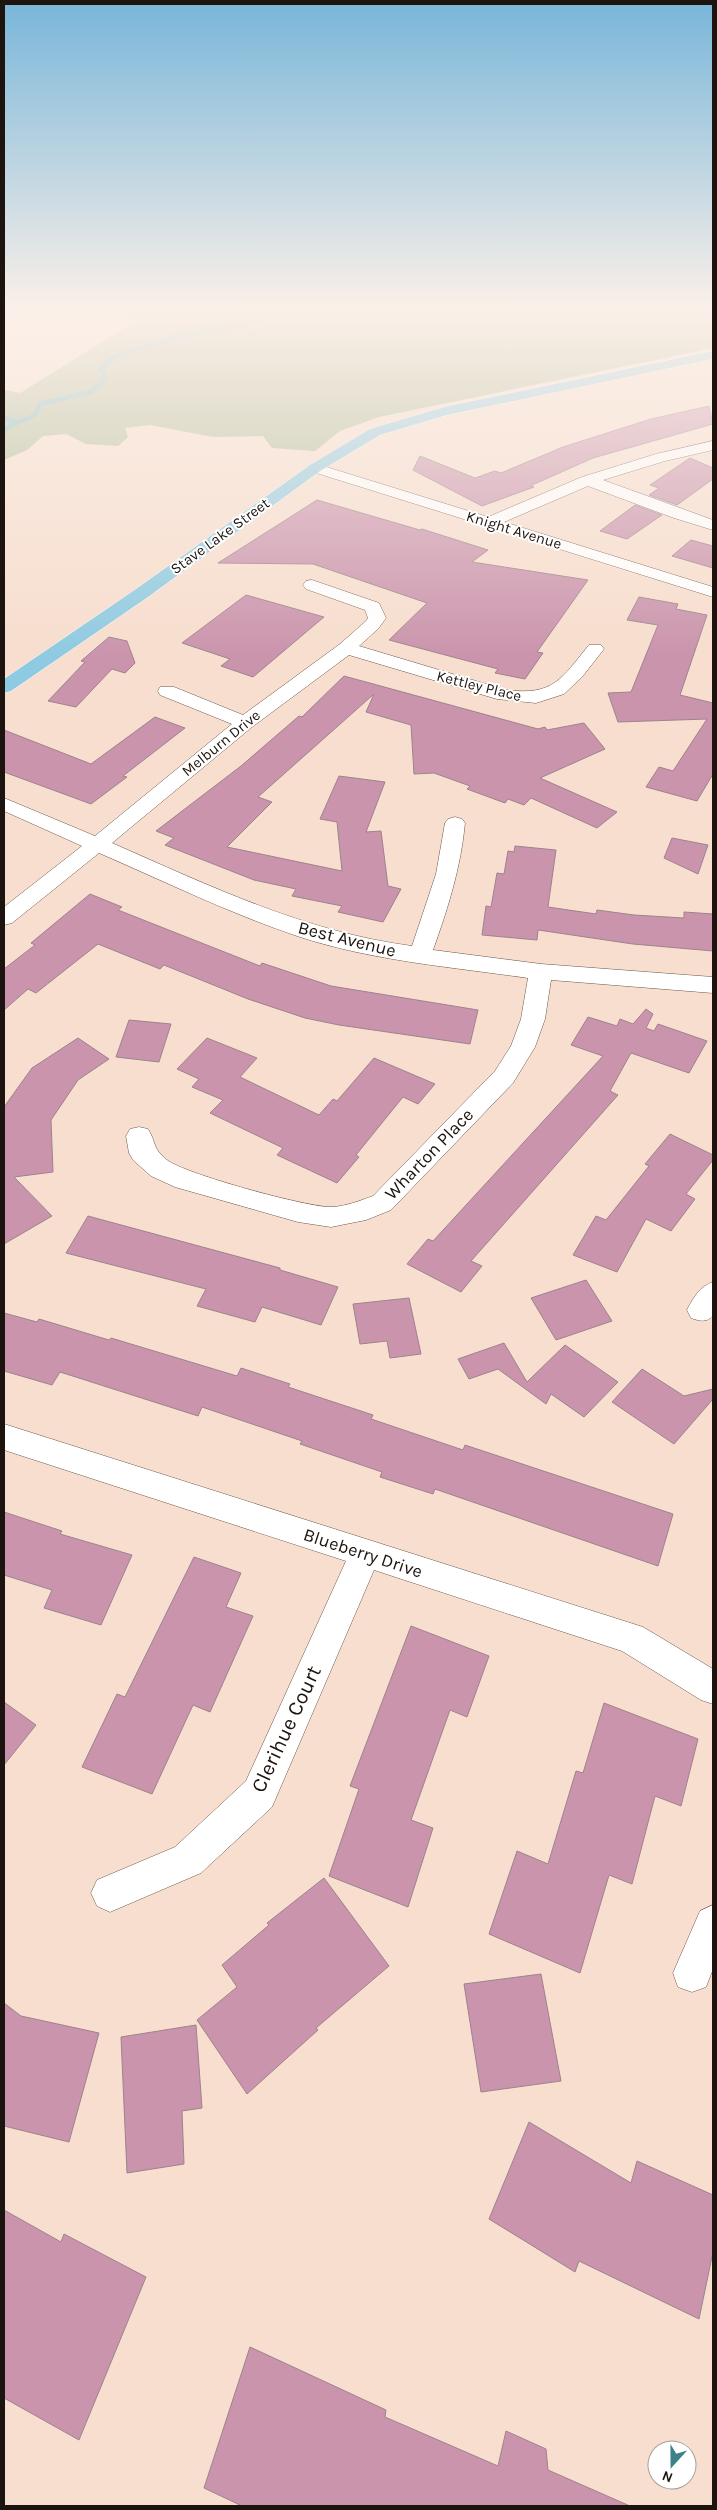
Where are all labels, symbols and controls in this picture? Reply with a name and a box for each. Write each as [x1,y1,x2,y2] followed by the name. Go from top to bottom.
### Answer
[167,494,273,578] street label: Stave Lake Street
[464,507,564,553] street label: Knight Avenue
[435,667,523,705] street label: Kettley Place
[178,706,264,780] street label: Melburn Drive
[296,916,398,962] street label: Best Avenue
[380,1104,478,1204] street label: Wharton Place
[301,1523,425,1583] street label: Blueberry Drive
[246,1662,326,1796] street label: Clerihue Court
[647,2440,697,2490] north arrow
[660,2467,675,2486] text: N

